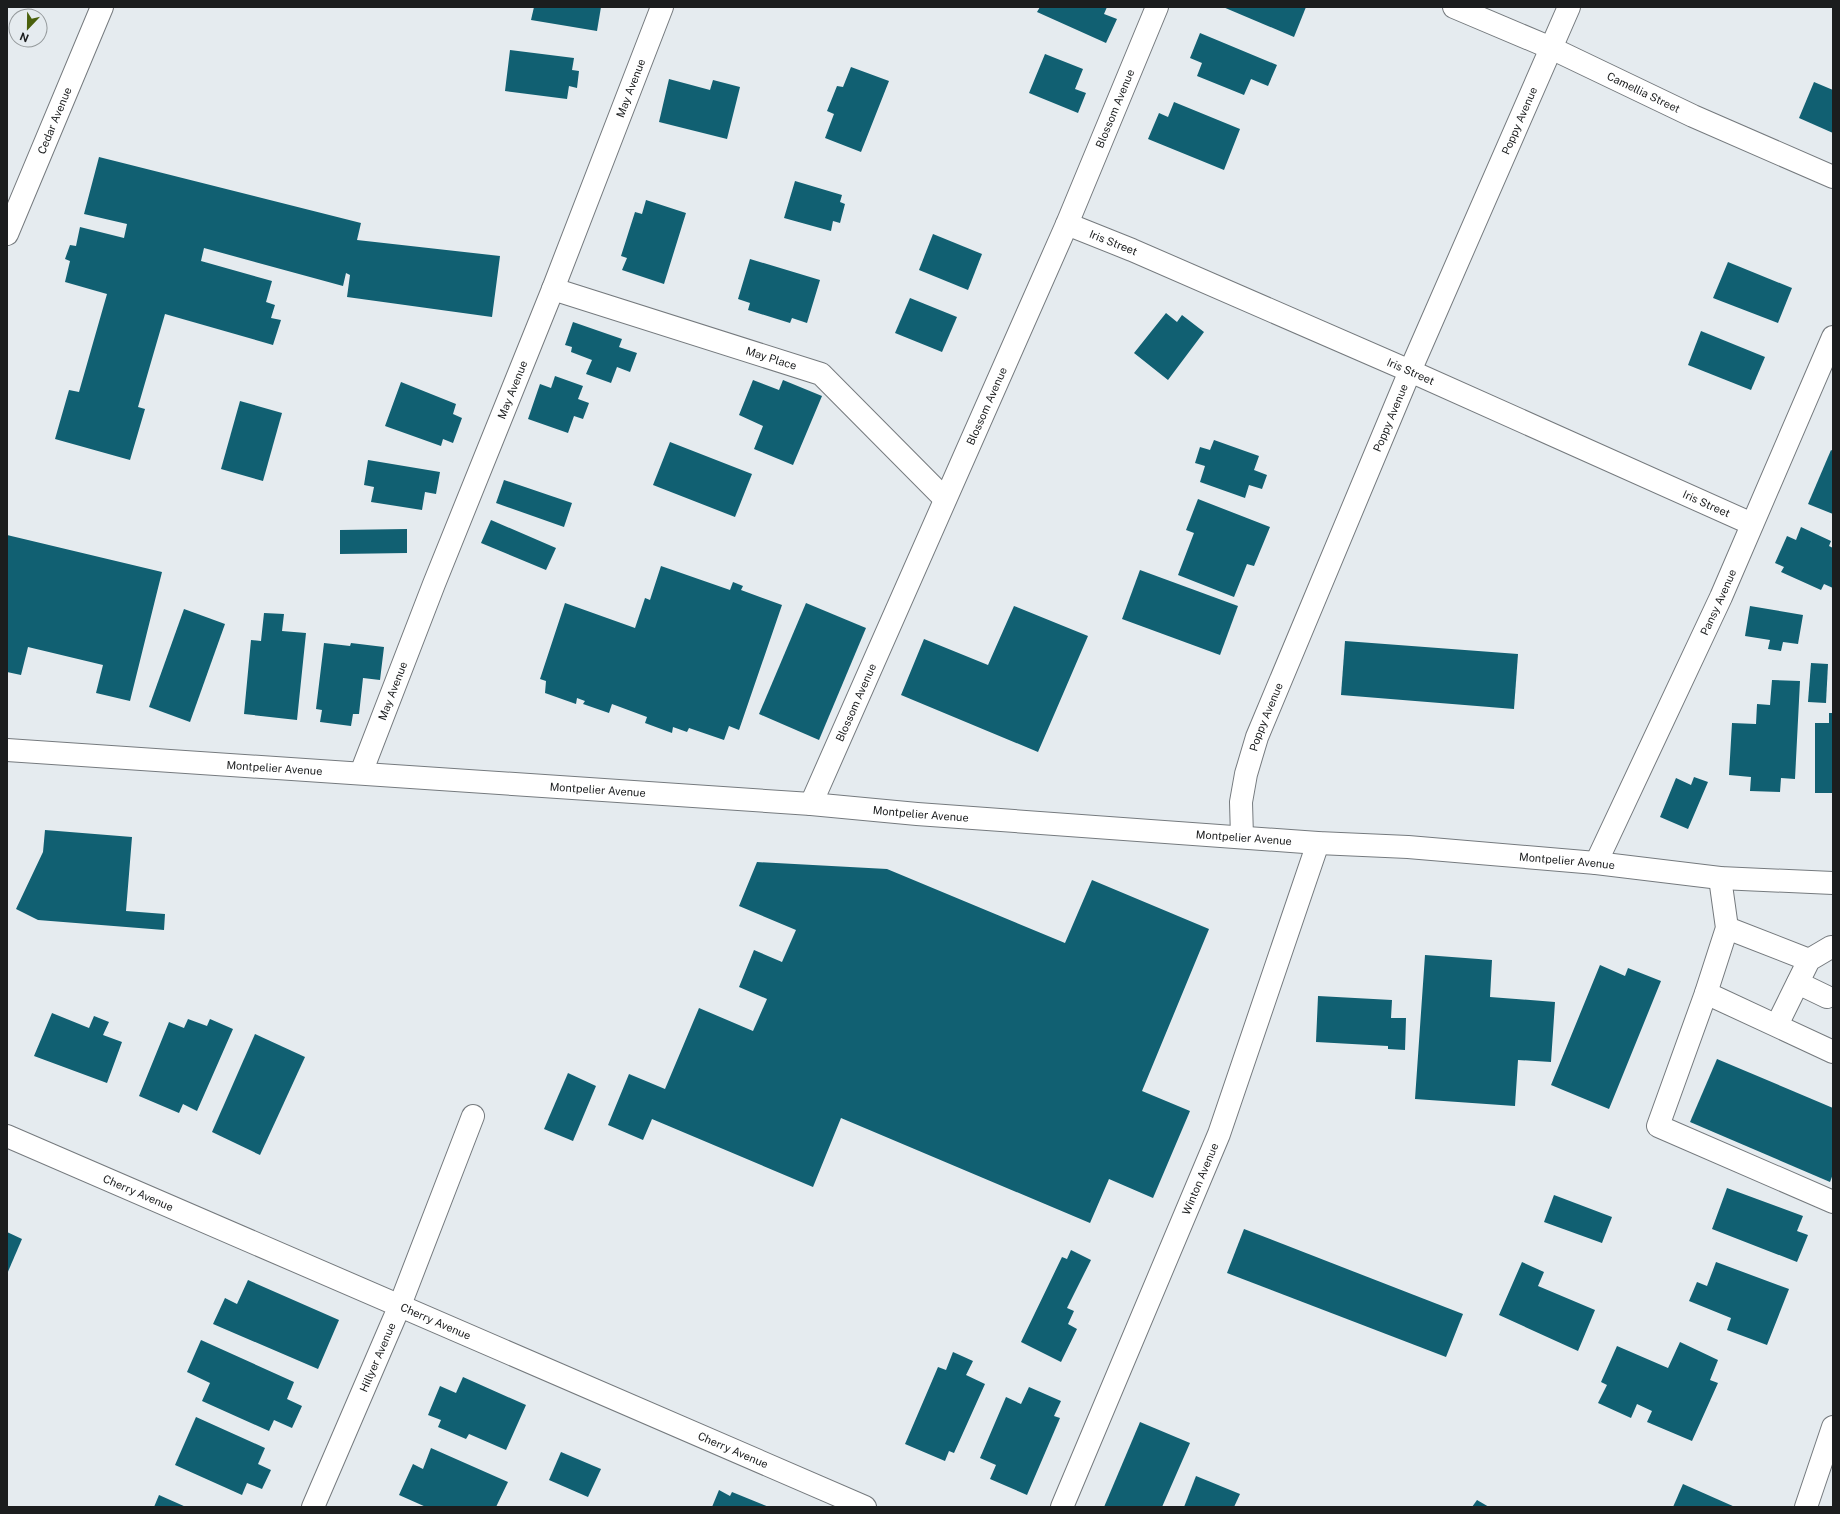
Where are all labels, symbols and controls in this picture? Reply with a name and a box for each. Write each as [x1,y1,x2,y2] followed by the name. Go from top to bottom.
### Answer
[8,8,48,48] north arrow
[18,30,30,44] text: N
[614,57,647,119] street label: May Avenue
[1093,67,1137,150] street label: Blossom Avenue
[1605,70,1682,115] street label: Camellia Street
[35,85,74,156] street label: Cedar Avenue
[1499,85,1539,156] street label: Poppy Avenue
[1088,228,1139,258] street label: Iris Street
[744,345,798,372] street label: May Place
[1385,356,1436,387] street label: Iris Street
[495,359,529,421] street label: May Avenue
[964,365,1009,447] street label: Blossom Avenue
[1371,382,1410,454] street label: Poppy Avenue
[1681,488,1732,519] street label: Iris Street
[1698,567,1738,637] street label: Pansy Avenue
[376,660,409,722] street label: May Avenue
[833,662,878,743] street label: Blossom Avenue
[1247,681,1285,752] street label: Poppy Avenue
[226,759,323,777] street label: Montpelier Avenue
[549,780,646,799] street label: Montpelier Avenue
[872,804,969,824] street label: Montpelier Avenue
[1195,828,1292,847] street label: Montpelier Avenue
[1519,850,1616,871] street label: Montpelier Avenue
[1180,1141,1221,1217] street label: Winton Avenue
[101,1172,175,1213] street label: Cherry Avenue
[399,1301,473,1342] street label: Cherry Avenue
[357,1321,398,1394] street label: Hillyer Avenue
[696,1429,770,1470] street label: Cherry Avenue

